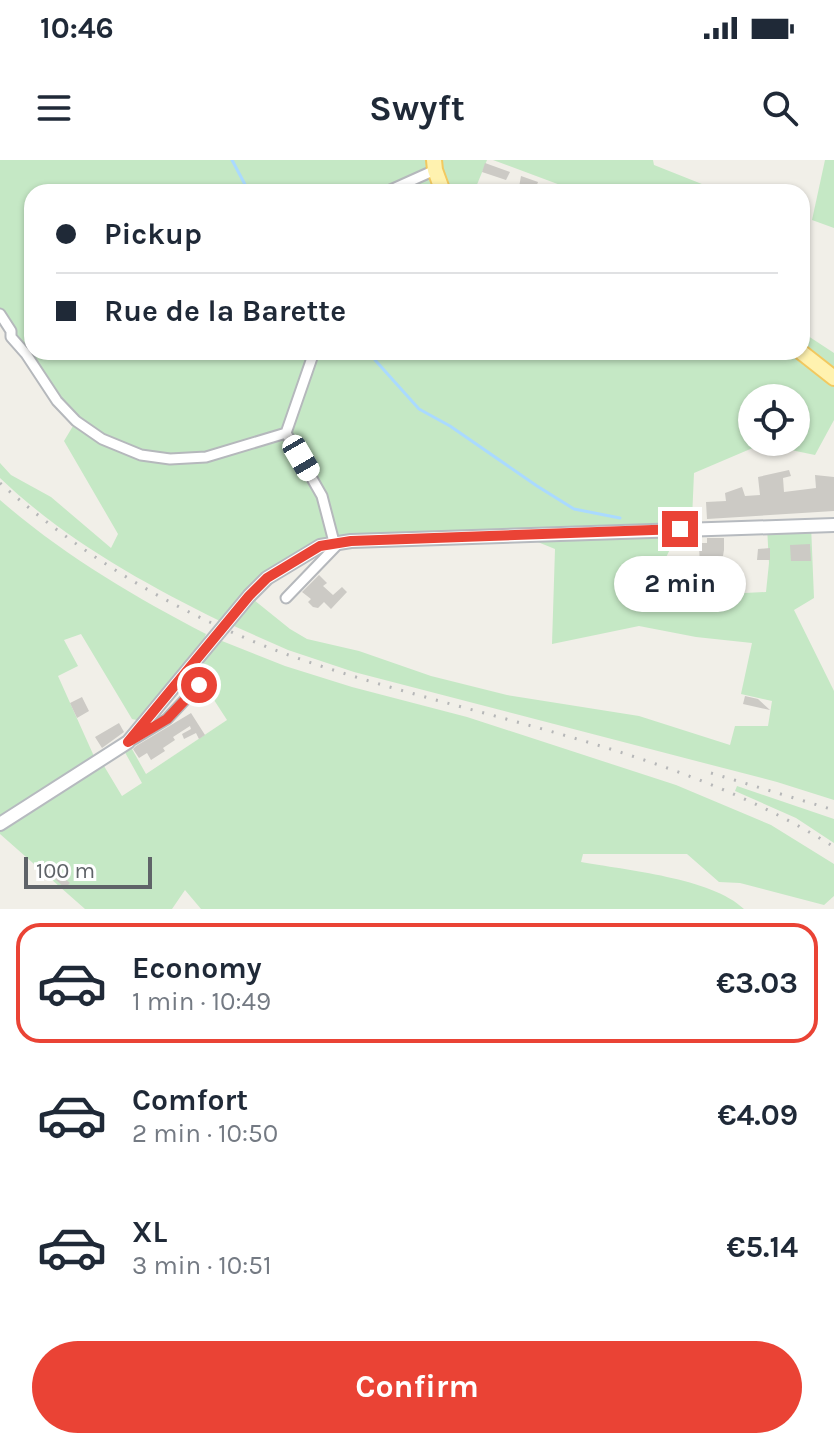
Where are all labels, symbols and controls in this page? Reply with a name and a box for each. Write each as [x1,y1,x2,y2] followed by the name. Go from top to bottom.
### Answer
[40,10,114,46] text: 10:46
[32,86,76,130] icon: menu
[758,86,802,130] icon: search
[369,87,465,129] text: Swyft
[104,216,202,252] text: Pickup
[104,293,346,329] text: Rue de la Barette
[738,384,810,456] map controls
[738,384,810,456] button: locate
[279,431,323,485] car
[662,511,698,547] route end
[614,557,746,613] callout: 2 min
[644,568,716,599] text: 2 min
[181,667,217,703] route start
[24,853,152,889] scale bar
[36,858,95,884] text: 100 m
[36,947,108,1019] icon: car
[132,950,262,986] text: Economy
[716,965,798,1001] text: €3.03
[132,986,271,1017] text: 1 min · 10:49
[36,1079,108,1151] icon: car
[132,1082,248,1118] text: Comfort
[717,1097,798,1133] text: €4.09
[132,1118,278,1149] text: 2 min · 10:50
[36,1211,108,1283] icon: car
[132,1214,167,1250] text: XL
[727,1229,798,1265] text: €5.14
[132,1250,272,1281] text: 3 min · 10:51
[32,1341,802,1433] button: Confirm

